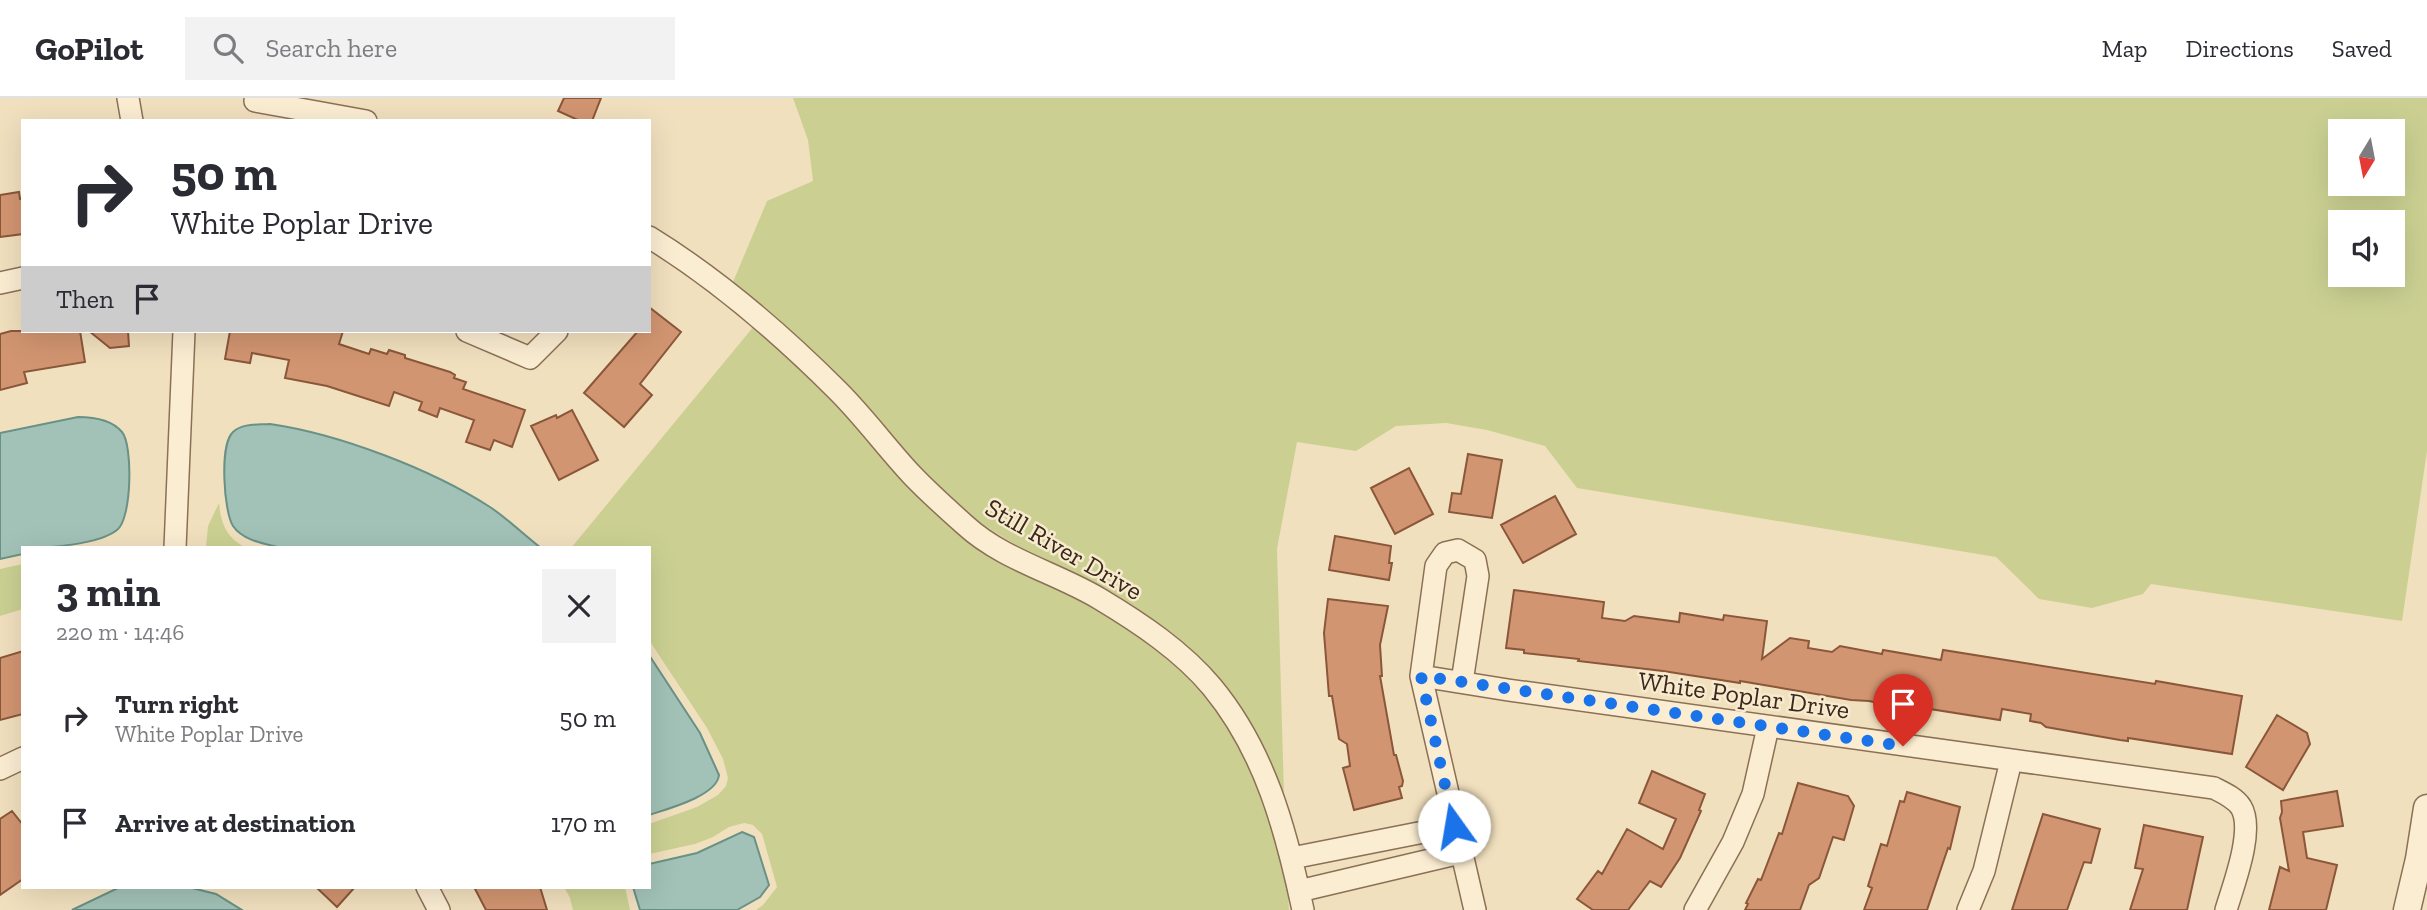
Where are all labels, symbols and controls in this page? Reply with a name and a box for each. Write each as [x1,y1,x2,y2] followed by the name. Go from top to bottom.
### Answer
[185,17,675,80] search box
[35,29,143,68] text: GoPilot
[209,29,247,67] icon: search
[265,32,397,64] text: Search here
[2102,34,2148,63] text: Map
[2186,34,2294,63] text: Directions
[2332,34,2392,63] text: Saved
[2328,119,2404,196] north arrow
[2328,119,2405,287] map controls
[171,144,277,203] text: 50 m
[56,147,147,238] icon: right
[171,204,433,242] text: White Poplar Drive
[2328,210,2405,287] button: sound
[128,280,166,318] icon: arrive
[56,283,114,315] text: Then
[980,491,1148,607] street label: Still River Drive
[56,566,161,617] text: 3 min
[542,569,616,643] button: close
[56,618,185,646] text: 220 m · 14:46
[1636,664,1852,726] street label: White Poplar Drive
[1873,674,1933,746] pin
[1884,685,1922,723] icon: arrive
[115,688,238,720] text: Turn right
[56,699,94,737] icon: right
[559,702,616,734] text: 50 m
[115,720,303,748] text: White Poplar Drive
[1417,789,1491,863] position arrow
[56,804,94,842] icon: arrive
[115,807,355,839] text: Arrive at destination
[551,807,616,839] text: 170 m

